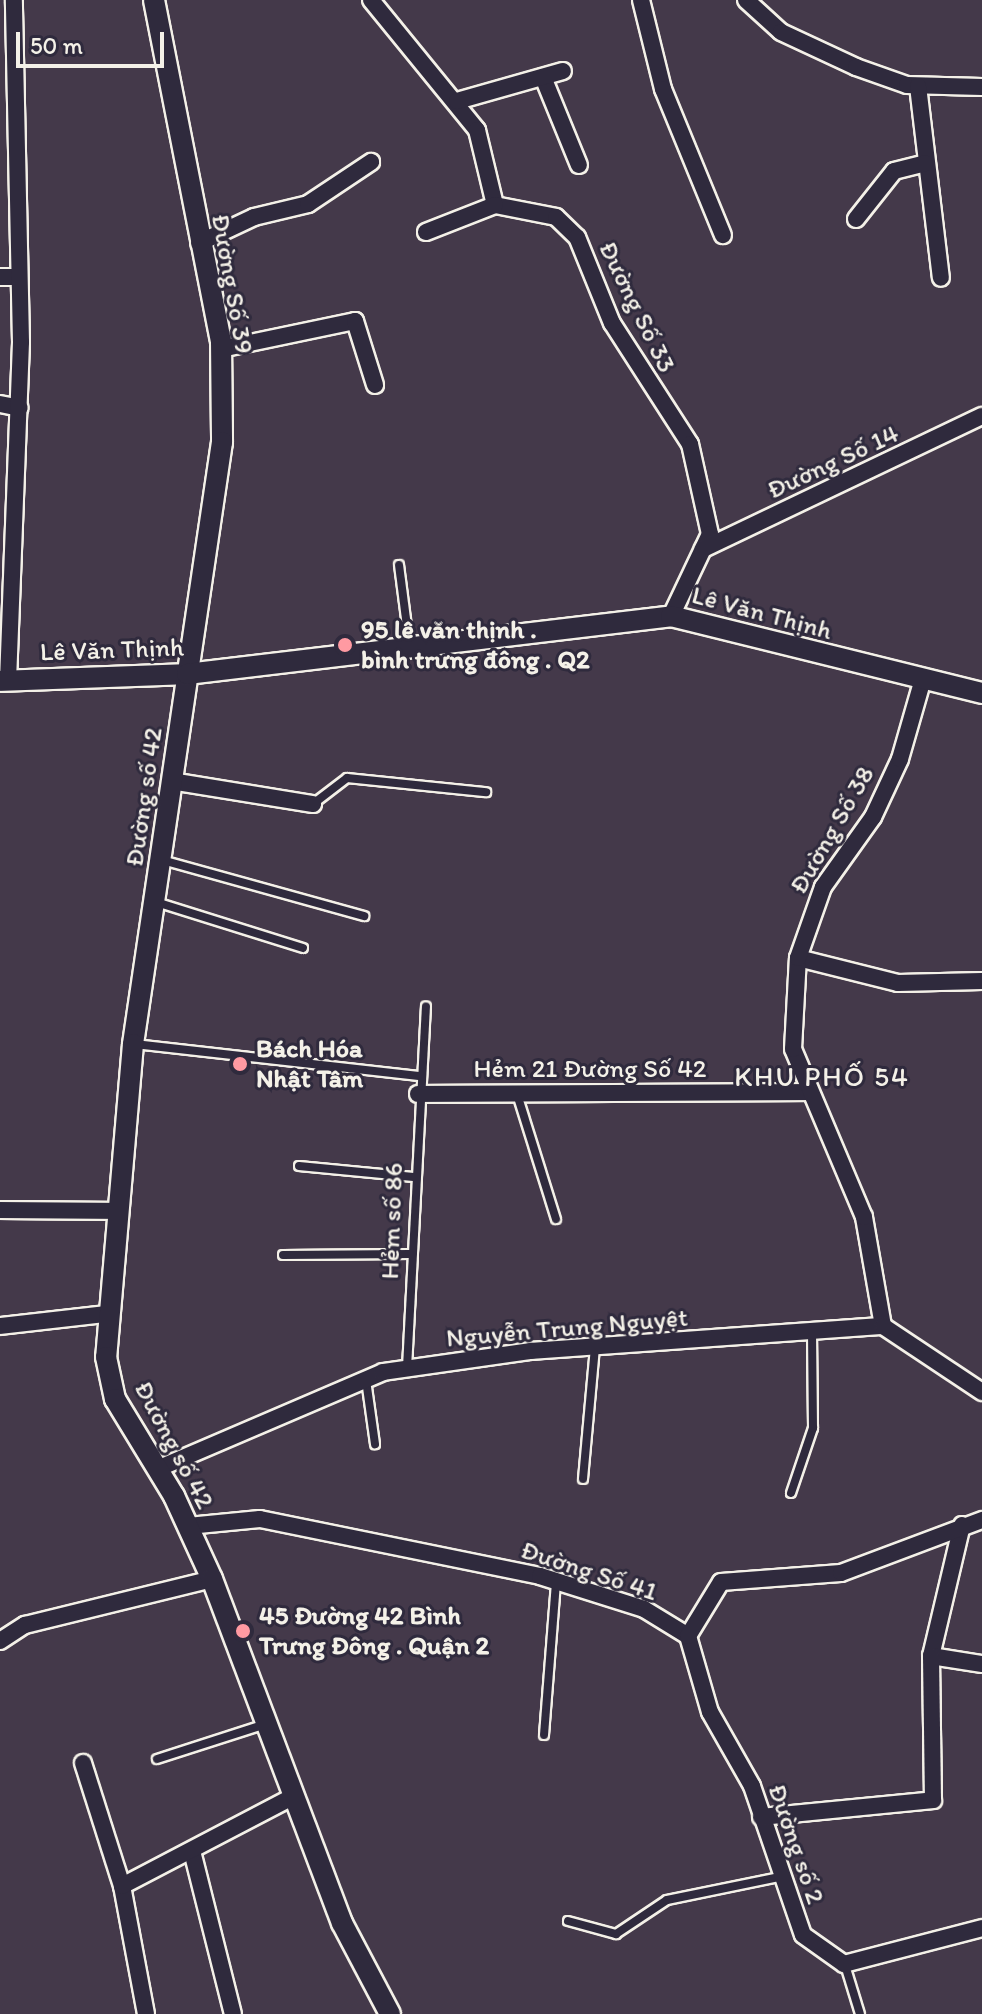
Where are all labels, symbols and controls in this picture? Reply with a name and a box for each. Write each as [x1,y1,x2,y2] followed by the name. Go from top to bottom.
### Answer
[20,16,168,66] scale bar
[30,31,83,60] text: 50 m
[204,212,260,356] street label: Đường Số 39
[592,236,682,378] street label: Đường Số 33
[762,418,904,506] street label: Đường Số 14
[689,579,835,647] street label: Lê Văn Thịnh
[361,614,590,676] place label: 95 lê văn thịnh . bình trưng đông . Q2
[40,632,184,668] street label: Lê Văn Thịnh
[336,636,354,654] marker: 95 lê văn thịnh . bình trưng đông . Q2
[119,725,169,869] street label: Đường số 42
[783,761,881,899] street label: Đường Số 38
[256,1033,364,1094] place label: Bách Hóa Nhật Tâm
[474,1053,706,1085] street label: Hẻm 21 Đường Số 42
[231,1055,249,1073] marker: Bách Hóa Nhật Tâm
[734,1059,910,1093] district label: KHU PHỐ 54
[374,1162,410,1280] street label: Hẻm số 86
[446,1302,688,1354] street label: Nguyễn Trung Nguyệt
[127,1376,221,1514] street label: Đường số 42
[517,1534,661,1608] street label: Đường Số 41
[259,1600,489,1662] place label: 45 Đường 42 Bình Trưng Đông . Quận 2
[234,1622,252,1640] marker: 45 Đường 42 Bình Trưng Đông . Quận 2
[761,1780,831,1908] street label: Đường số 2

